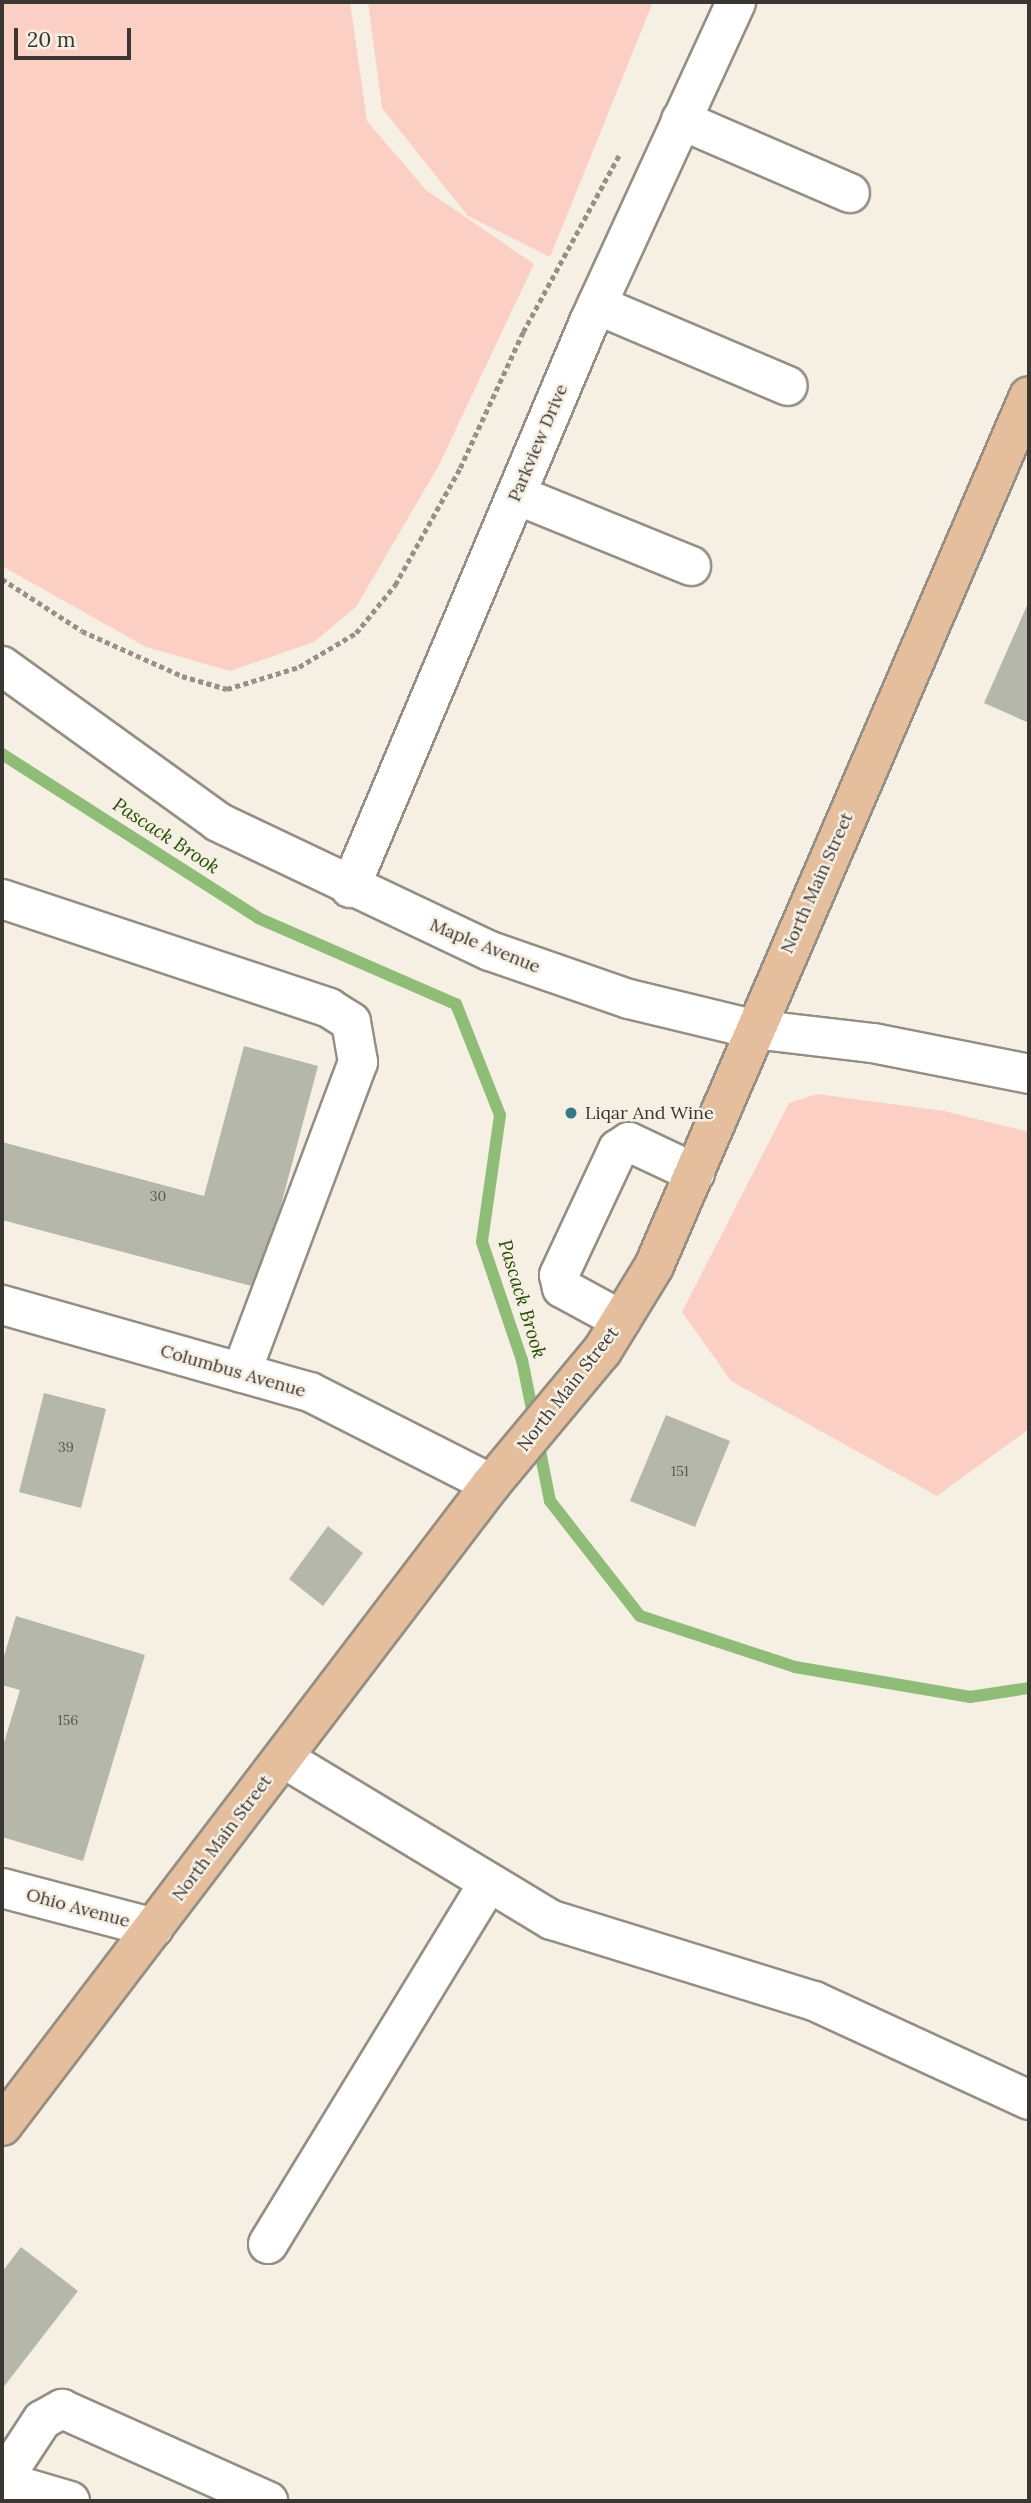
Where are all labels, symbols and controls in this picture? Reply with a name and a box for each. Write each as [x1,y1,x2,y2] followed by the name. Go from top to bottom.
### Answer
[18,14,135,58] scale bar
[27,26,76,53] text: 20 m
[504,381,572,505] street label: Parkview Drive
[108,793,224,879] water label: Pascack Brook
[776,809,858,957] street label: North Main Street
[427,914,543,978] street label: Maple Avenue
[585,1102,714,1124] place label: Liqar And Wine
[563,1105,579,1121] marker: Liqar And Wine
[150,1188,166,1204] house number: 30
[493,1237,551,1361] water label: Pascack Brook
[513,1322,623,1456] street label: North Main Street
[158,1340,308,1402] street label: Columbus Avenue
[58,1439,74,1455] house number: 39
[671,1463,689,1479] house number: 151
[58,1712,78,1728] house number: 156
[168,1771,276,1905] street label: North Main Street
[24,1884,132,1932] street label: Ohio Avenue

